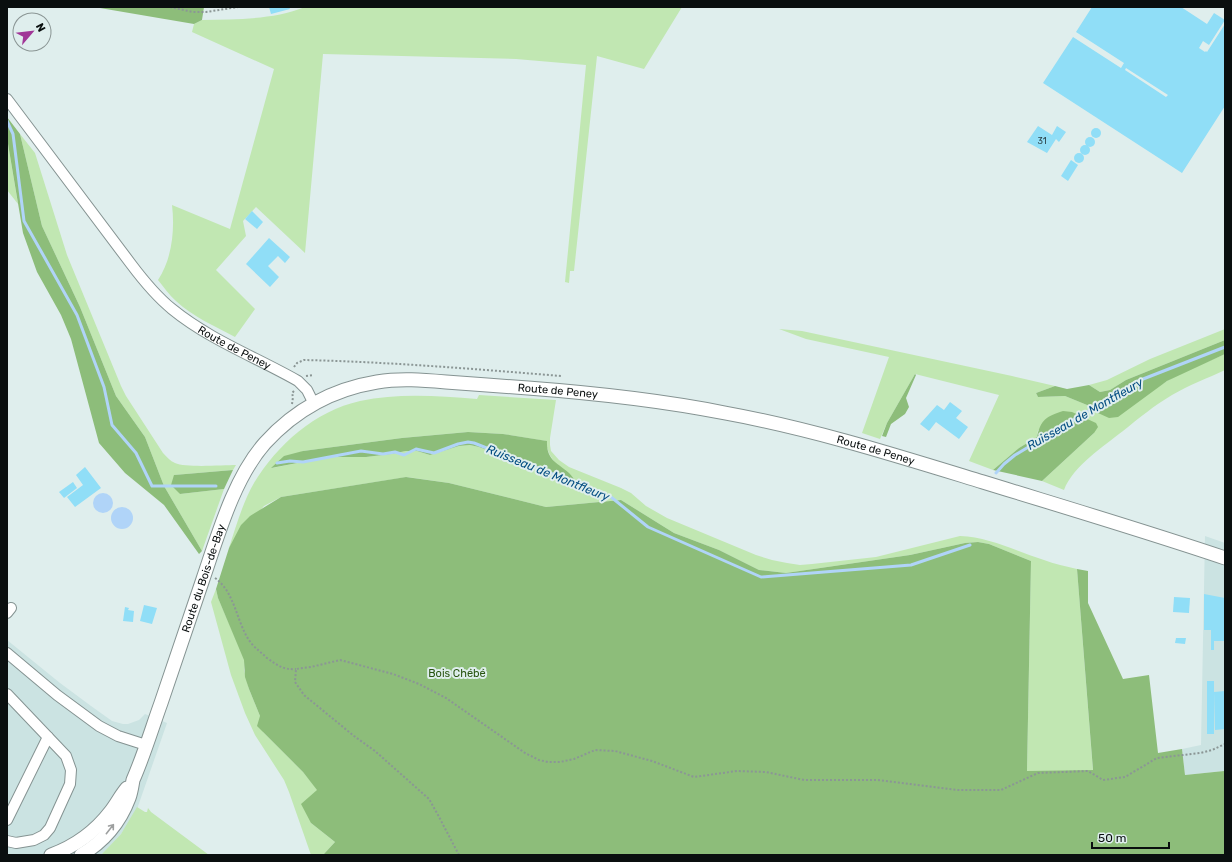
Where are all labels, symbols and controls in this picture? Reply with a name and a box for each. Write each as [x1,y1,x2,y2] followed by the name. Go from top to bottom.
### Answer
[12,12,52,52] north arrow
[33,21,48,34] text: N
[1037,136,1047,146] house number: 31
[196,323,273,372] street label: Route de Peney
[1025,375,1146,453] water label: Ruisseau de Montfleury
[517,381,599,401] street label: Route de Peney
[835,433,916,467] street label: Route de Peney
[484,442,612,504] water label: Ruisseau de Montfleury
[179,522,228,634] street label: Route du Bois-de-Bay
[428,667,486,680] park label: Bois Chébé
[106,824,115,835] one-way arrow
[1092,824,1169,850] scale bar
[1098,831,1126,845] text: 50 m

